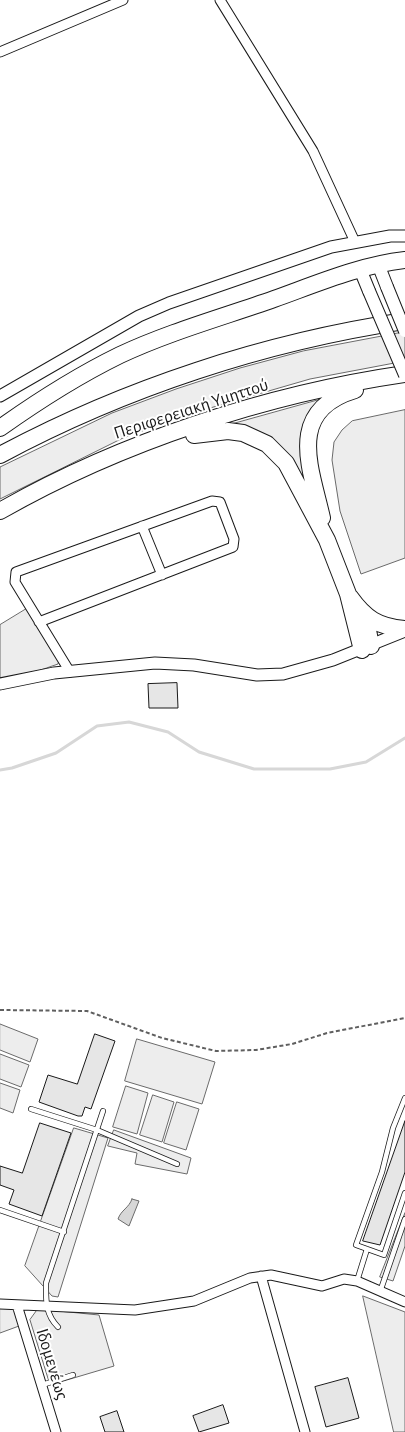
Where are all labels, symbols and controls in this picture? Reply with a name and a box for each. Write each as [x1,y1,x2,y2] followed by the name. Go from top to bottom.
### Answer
[111,374,271,444] street label: Περιφερειακή Υμηττού
[31,1326,73,1402] street label: Ιδομενέως

